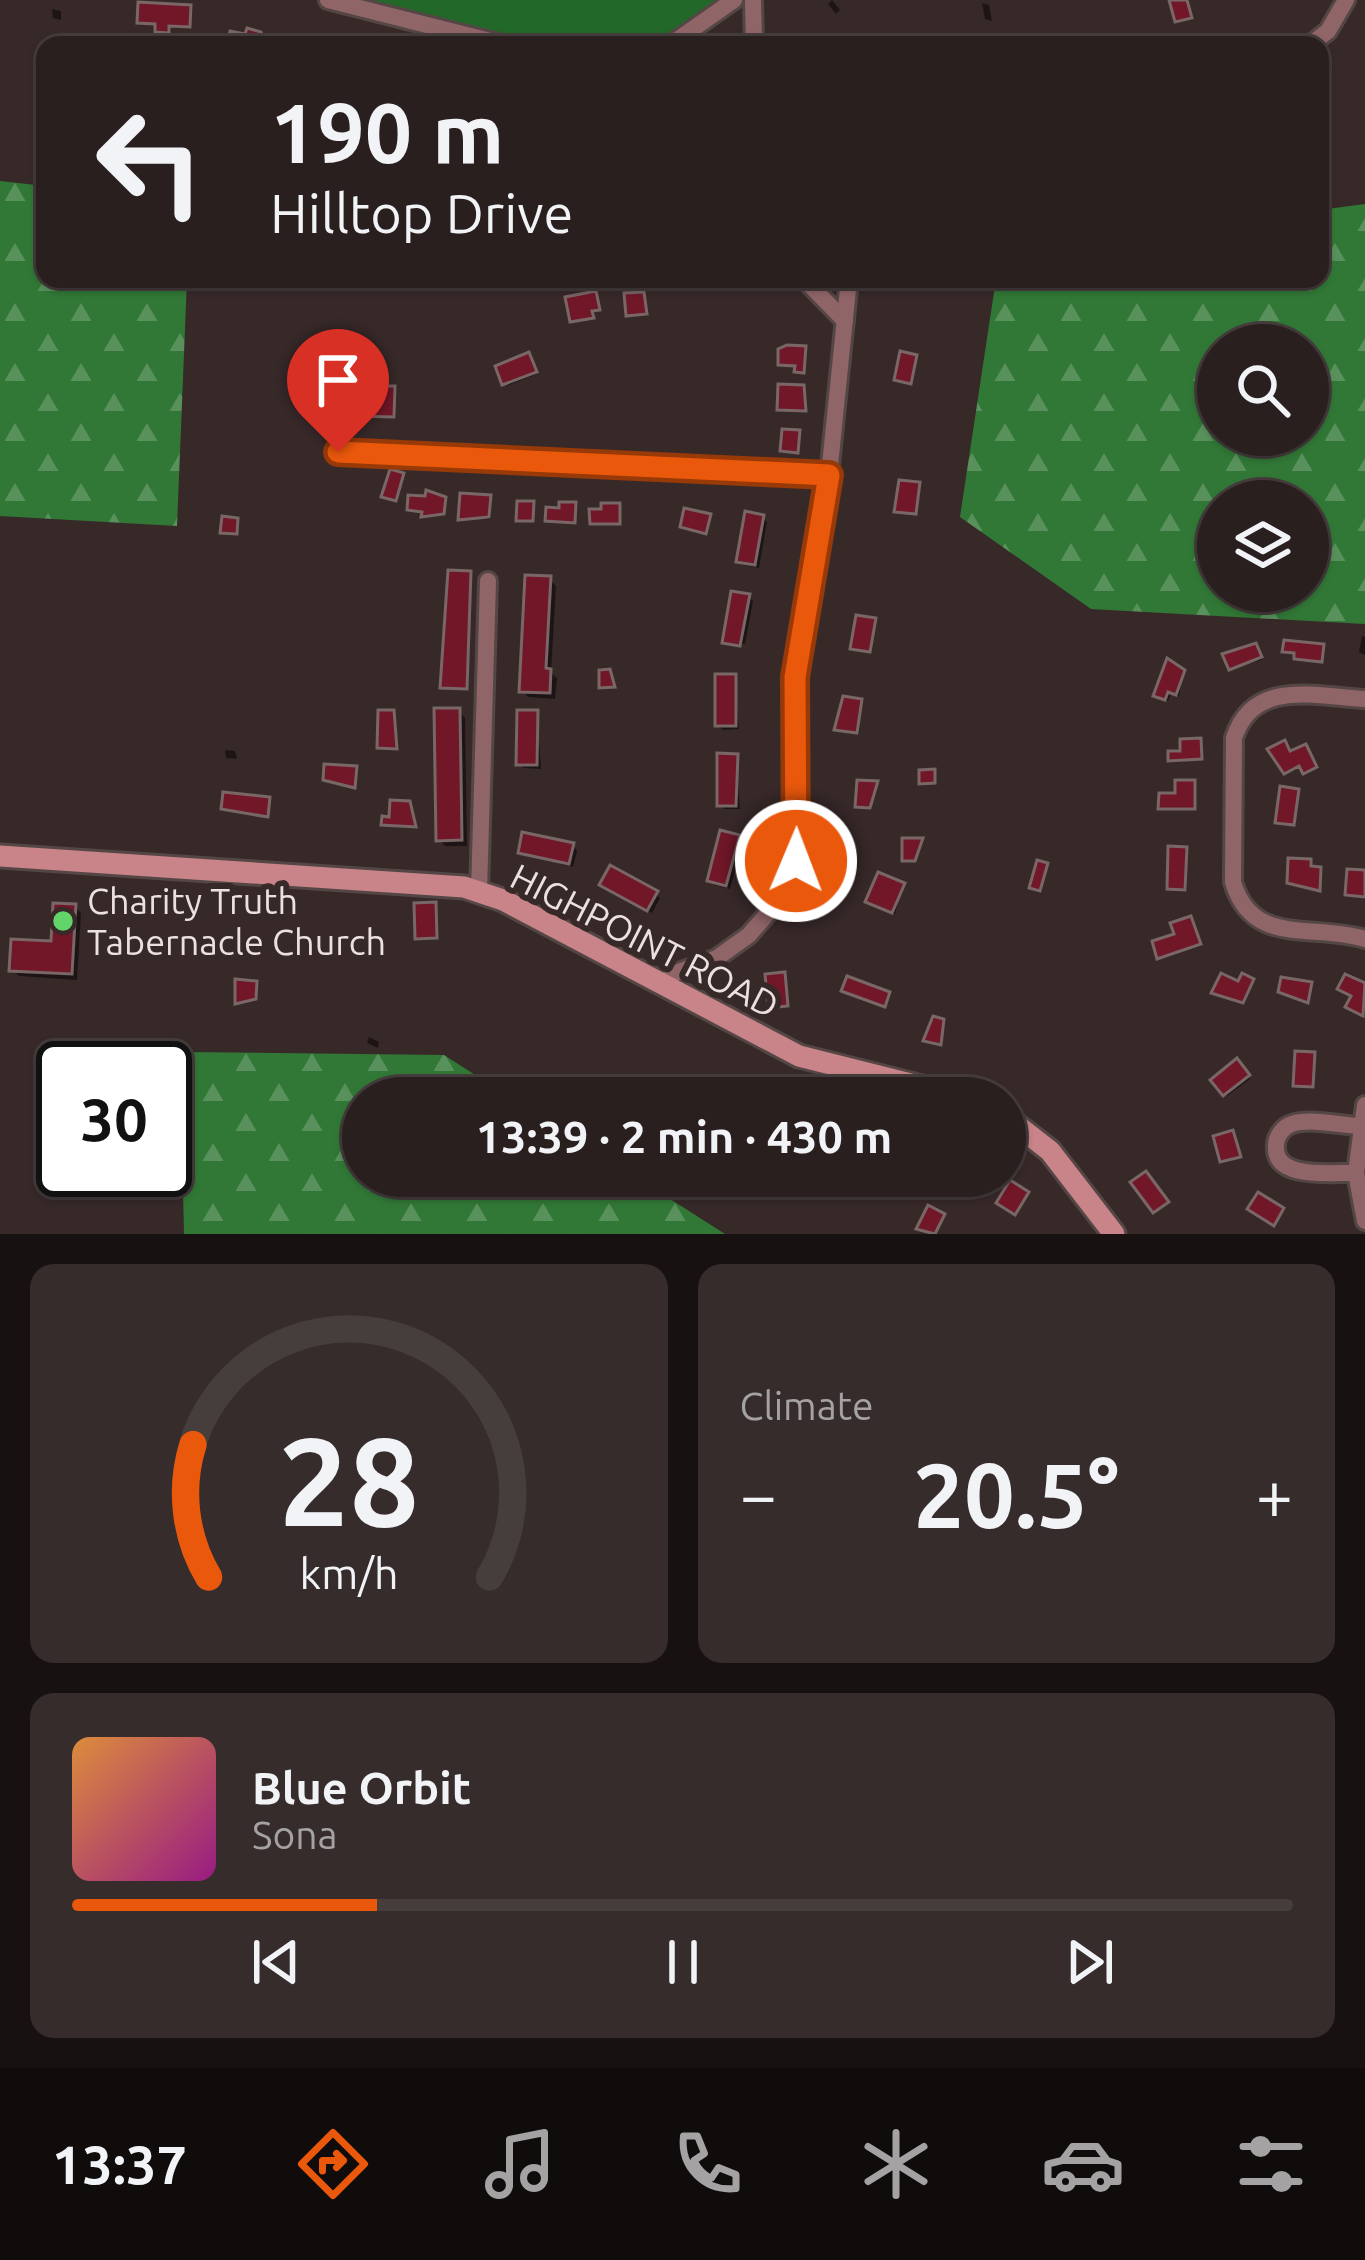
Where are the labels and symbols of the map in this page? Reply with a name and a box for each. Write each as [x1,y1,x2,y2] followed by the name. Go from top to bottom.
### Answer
[287,329,389,452] pin
[733,798,859,924] position arrow
[504,855,786,1025] street label: HIGHPOINT ROAD
[87,880,386,962] place label: Charity Truth Tabernacle Church
[50,908,76,934] marker: Charity Truth Tabernacle Church
[36,1041,192,1197] speed limit sign: 30

